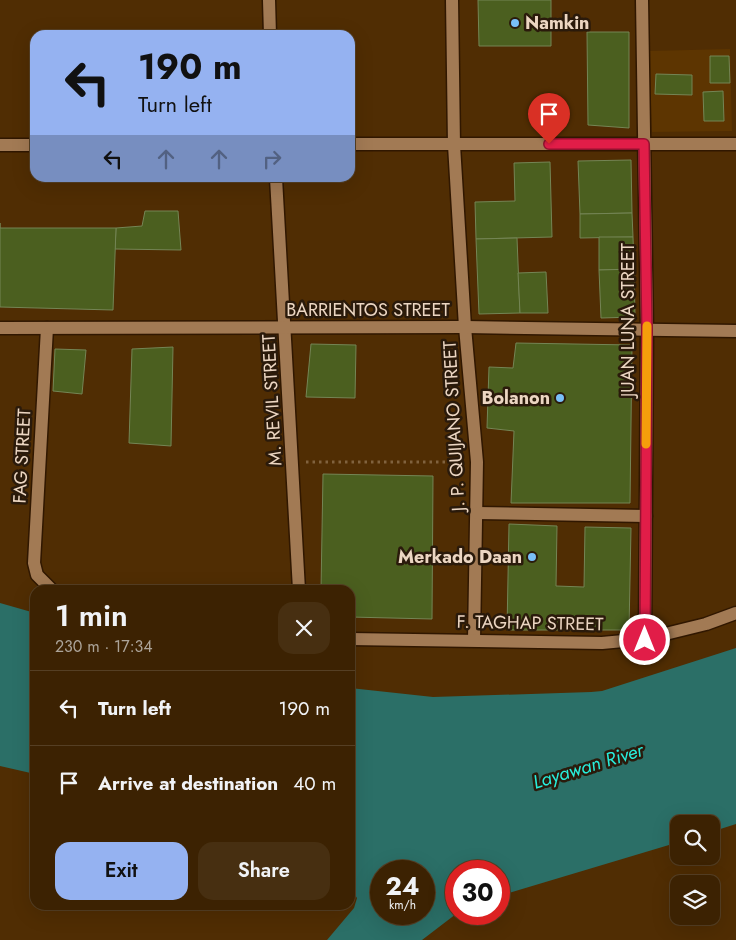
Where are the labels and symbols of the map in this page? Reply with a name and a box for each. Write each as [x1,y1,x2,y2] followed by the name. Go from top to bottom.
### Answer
[525,10,589,36] place label: Namkin
[509,17,521,29] marker: Namkin
[528,93,570,144] pin
[615,242,641,399] street label: JUAN LUNA STREET
[286,297,450,323] street label: BARRIENTOS STREET
[256,333,288,466] street label: M. REVIL STREET
[437,339,472,514] street label: J. P. QUIJANO STREET
[482,385,550,411] place label: Bolanon
[554,392,566,404] marker: Bolanon
[7,407,37,504] street label: FAG STREET
[398,544,522,570] place label: Merkado Daan
[526,551,538,563] marker: Merkado Daan
[456,609,604,637] street label: F. TAGHAP STREET
[618,613,670,665] position arrow
[529,736,648,796] water label: Layawan River
[445,860,510,925] speed limit sign: 30

